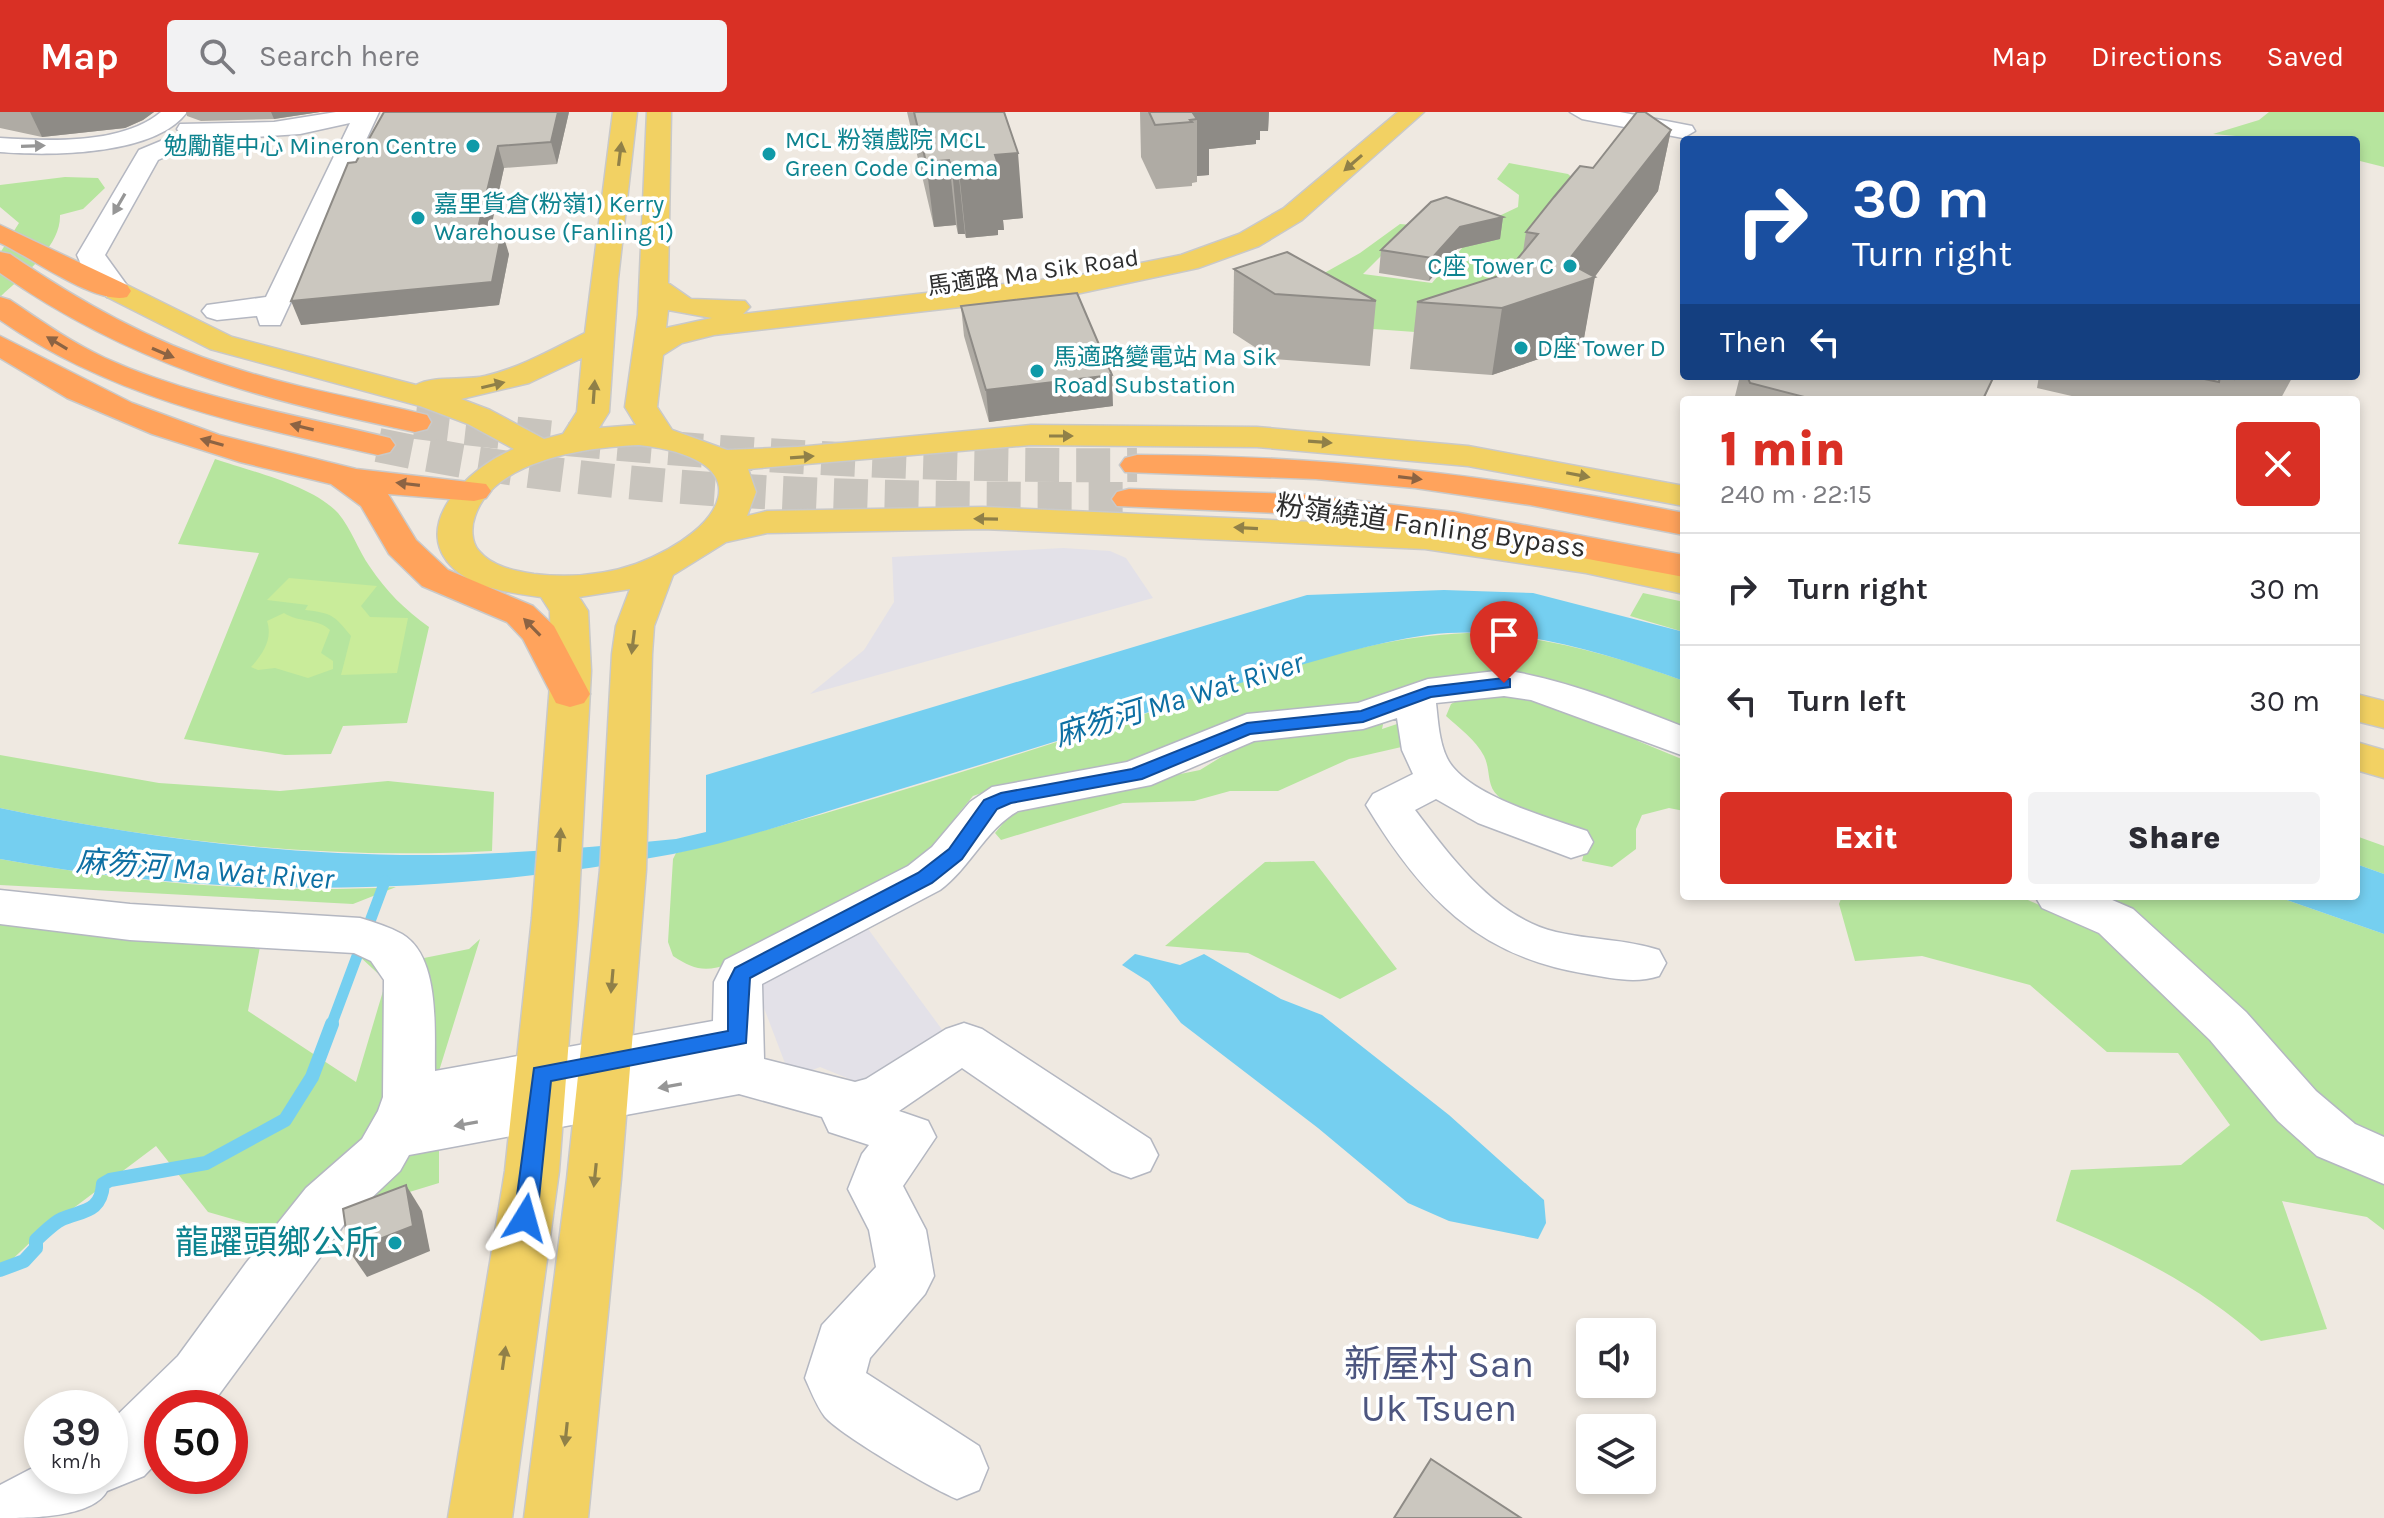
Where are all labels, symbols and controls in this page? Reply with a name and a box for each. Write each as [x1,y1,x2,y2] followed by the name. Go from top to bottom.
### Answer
[167,20,727,92] search box
[40,34,119,79] text: Map
[195,34,239,78] icon: search
[259,38,420,74] text: Search here
[1992,40,2047,73] text: Map
[2091,40,2223,73] text: Directions
[2267,40,2344,73] text: Saved
[785,126,998,182] place label: MCL 粉嶺戲院 MCL Green Code Cinema
[163,132,457,160] place label: 勉勵龍中心 Mineron Centre
[464,137,482,155] marker: 勉勵龍中心 Mineron Centre
[21,140,46,153] one-way arrow
[614,141,627,166] one-way arrow
[760,145,778,163] marker: MCL 粉嶺戲院 MCL Green Code Cinema
[1344,154,1363,172] one-way arrow
[1852,166,1990,231] text: 30 m
[1720,168,1824,272] icon: right
[434,190,674,246] place label: 嘉里貨倉(粉嶺1) Kerry Warehouse (Fanling 1)
[112,193,126,215] one-way arrow
[409,209,427,227] marker: 嘉里貨倉(粉嶺1) Kerry Warehouse (Fanling 1)
[1852,233,2012,275] text: Turn right
[926,243,1140,301] street label: 馬適路 Ma Sik Road
[1428,252,1554,280] place label: C座 Tower C
[1561,257,1579,275] marker: C座 Tower C
[1803,320,1847,364] icon: left
[1720,324,1787,360] text: Then
[1537,334,1666,362] place label: D座 Tower D
[46,337,68,351] one-way arrow
[1512,339,1530,357] marker: D座 Tower D
[1053,343,1277,399] place label: 馬適路變電站 Ma Sik Road Substation
[151,347,175,360] one-way arrow
[1028,362,1046,380] marker: 馬適路變電站 Ma Sik Road Substation
[481,378,506,391] one-way arrow
[588,379,601,404] one-way arrow
[289,421,314,433] one-way arrow
[1720,421,1846,477] text: 1 min
[2236,422,2320,506] button: close
[1049,429,1074,442] one-way arrow
[200,435,224,448] one-way arrow
[1308,436,1333,449] one-way arrow
[790,450,815,463] one-way arrow
[1566,469,1591,481] one-way arrow
[1398,472,1423,485] one-way arrow
[395,478,420,491] one-way arrow
[1720,479,1872,510] text: 240 m · 22:15
[1274,488,1588,564] street label: 粉嶺繞道 Fanling Bypass
[973,513,998,525] one-way arrow
[1233,521,1258,534] one-way arrow
[1720,567,1764,611] icon: right
[1788,571,1928,607] text: Turn right
[2249,571,2320,607] text: 30 m
[1470,601,1538,683] pin
[1482,613,1526,657] icon: arrive
[523,618,542,637] one-way arrow
[626,630,639,655] one-way arrow
[1050,644,1309,754] water label: 麻笏河 Ma Wat River
[1720,679,1764,723] icon: left
[1788,683,1906,719] text: Turn left
[2249,683,2320,719] text: 30 m
[1720,792,2012,884] button: Exit
[2028,792,2320,884] button: Share
[554,828,567,853] one-way arrow
[75,843,337,897] water label: 麻笏河 Ma Wat River
[605,969,618,994] one-way arrow
[658,1080,683,1092] one-way arrow
[453,1118,478,1130] one-way arrow
[588,1163,601,1188] one-way arrow
[483,1176,567,1260] position arrow
[175,1223,379,1263] place label: 龍躍頭鄉公所
[386,1234,404,1252] marker: 龍躍頭鄉公所
[1576,1318,1656,1494] map controls
[1576,1318,1656,1398] button: sound
[1344,1342,1534,1431] district label: 新屋村 San Uk Tsuen
[498,1345,511,1370] one-way arrow
[144,1390,248,1494] speed limit sign: 50
[51,1408,101,1455] text: 39
[1576,1414,1656,1494] button: layers
[559,1422,572,1447] one-way arrow
[51,1450,101,1473] text: km/h

